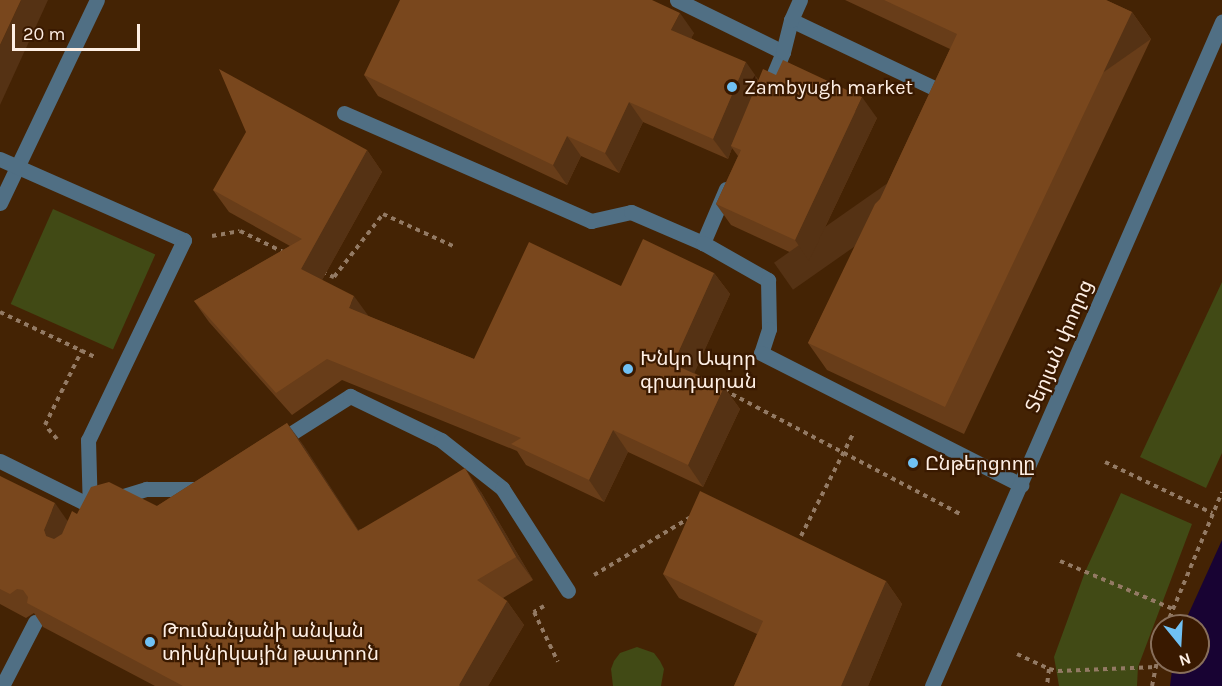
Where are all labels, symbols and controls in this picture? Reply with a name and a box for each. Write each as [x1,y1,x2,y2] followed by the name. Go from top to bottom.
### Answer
[15,12,142,50] scale bar
[23,23,65,45] text: 20 m
[744,75,913,99] place label: Zambyugh market
[725,80,739,94] marker: Zambyugh market
[1020,276,1098,416] street label: Տերյան փողոց
[640,346,757,393] place label: Խնկո Ապոր գրադարան
[621,362,635,376] marker: Խնկո Ապոր գրադարան
[925,451,1035,475] place label: Ընթերցողը
[906,456,920,470] marker: Ընթերցողը
[1150,614,1210,674] north arrow
[162,618,379,665] place label: Թումանյանի անվան տիկնիկային թատրոն
[143,635,157,649] marker: Թումանյանի անվան տիկնիկային թատրոն
[1177,649,1194,670] text: N

